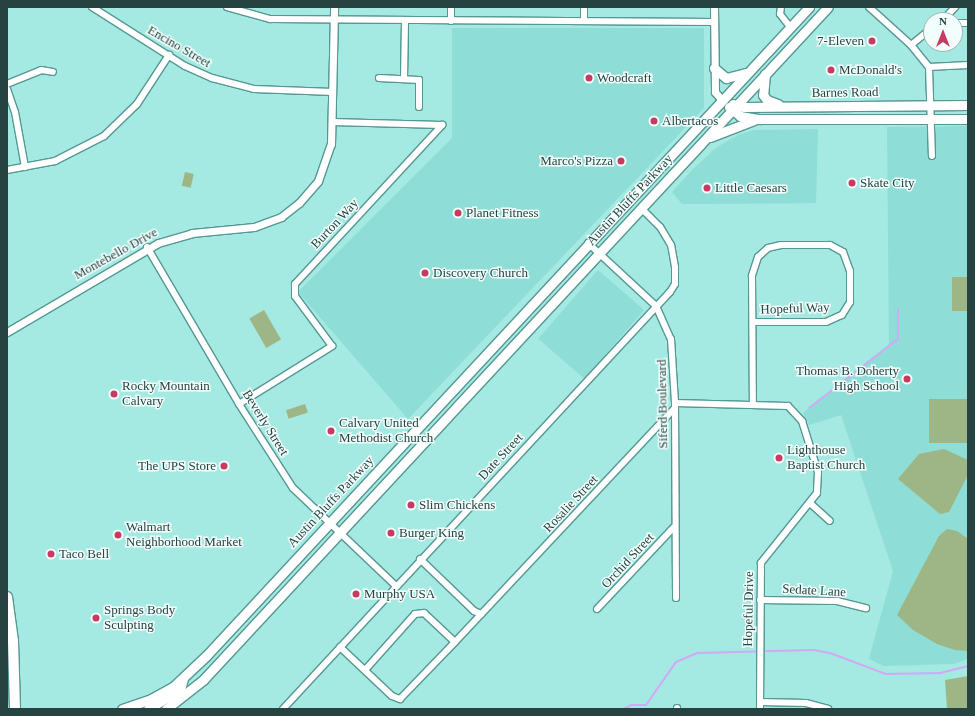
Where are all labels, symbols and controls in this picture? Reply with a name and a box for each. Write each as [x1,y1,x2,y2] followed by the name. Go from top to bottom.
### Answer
[923,12,963,52] north arrow
[939,15,947,27] text: N
[145,23,213,71] street label: Encino Street
[817,33,864,49] place label: 7-Eleven
[867,36,877,46] marker: 7-Eleven
[839,62,902,78] place label: McDonald's
[826,65,836,75] marker: McDonald's
[597,70,652,86] place label: Woodcraft
[584,73,594,83] marker: Woodcraft
[811,85,879,101] street label: Barnes Road
[662,113,718,129] place label: Albertacos
[649,116,659,126] marker: Albertacos
[584,151,676,249] street label: Austin Bluffs Parkway
[540,153,613,169] place label: Marco's Pizza
[616,156,626,166] marker: Marco's Pizza
[860,175,915,191] place label: Skate City
[847,178,857,188] marker: Skate City
[715,180,787,196] place label: Little Caesars
[702,183,712,193] marker: Little Caesars
[308,196,362,252] street label: Burton Way
[466,205,539,221] place label: Planet Fitness
[453,208,463,218] marker: Planet Fitness
[72,225,160,283] street label: Montebello Drive
[433,265,528,281] place label: Discovery Church
[420,268,430,278] marker: Discovery Church
[760,300,830,318] street label: Hopeful Way
[654,359,672,449] street label: Siferd Boulevard
[796,364,899,395] place label: Thomas B. Doherty High School
[902,374,912,384] marker: Thomas B. Doherty High School
[122,379,210,410] place label: Rocky Mountain Calvary
[239,387,291,459] street label: Beverly Street
[109,389,119,399] marker: Rocky Mountain Calvary
[339,416,433,447] place label: Calvary United Methodist Church
[326,426,336,436] marker: Calvary United Methodist Church
[475,430,527,484] street label: Date Street
[787,443,865,474] place label: Lighthouse Baptist Church
[285,453,377,551] street label: Austin Bluffs Parkway
[774,453,784,463] marker: Lighthouse Baptist Church
[138,458,216,474] place label: The UPS Store
[219,461,229,471] marker: The UPS Store
[541,472,601,536] street label: Rosalie Street
[419,497,495,513] place label: Slim Chickens
[406,500,416,510] marker: Slim Chickens
[126,520,242,551] place label: Walmart Neighborhood Market
[399,525,464,541] place label: Burger King
[386,528,396,538] marker: Burger King
[113,530,123,540] marker: Walmart Neighborhood Market
[599,530,657,592] street label: Orchid Street
[59,546,109,562] place label: Taco Bell
[46,549,56,559] marker: Taco Bell
[741,571,757,647] street label: Hopeful Drive
[782,582,846,600] street label: Sedate Lane
[364,586,435,602] place label: Murphy USA
[351,589,361,599] marker: Murphy USA
[104,603,175,634] place label: Springs Body Sculpting
[91,613,101,623] marker: Springs Body Sculpting

